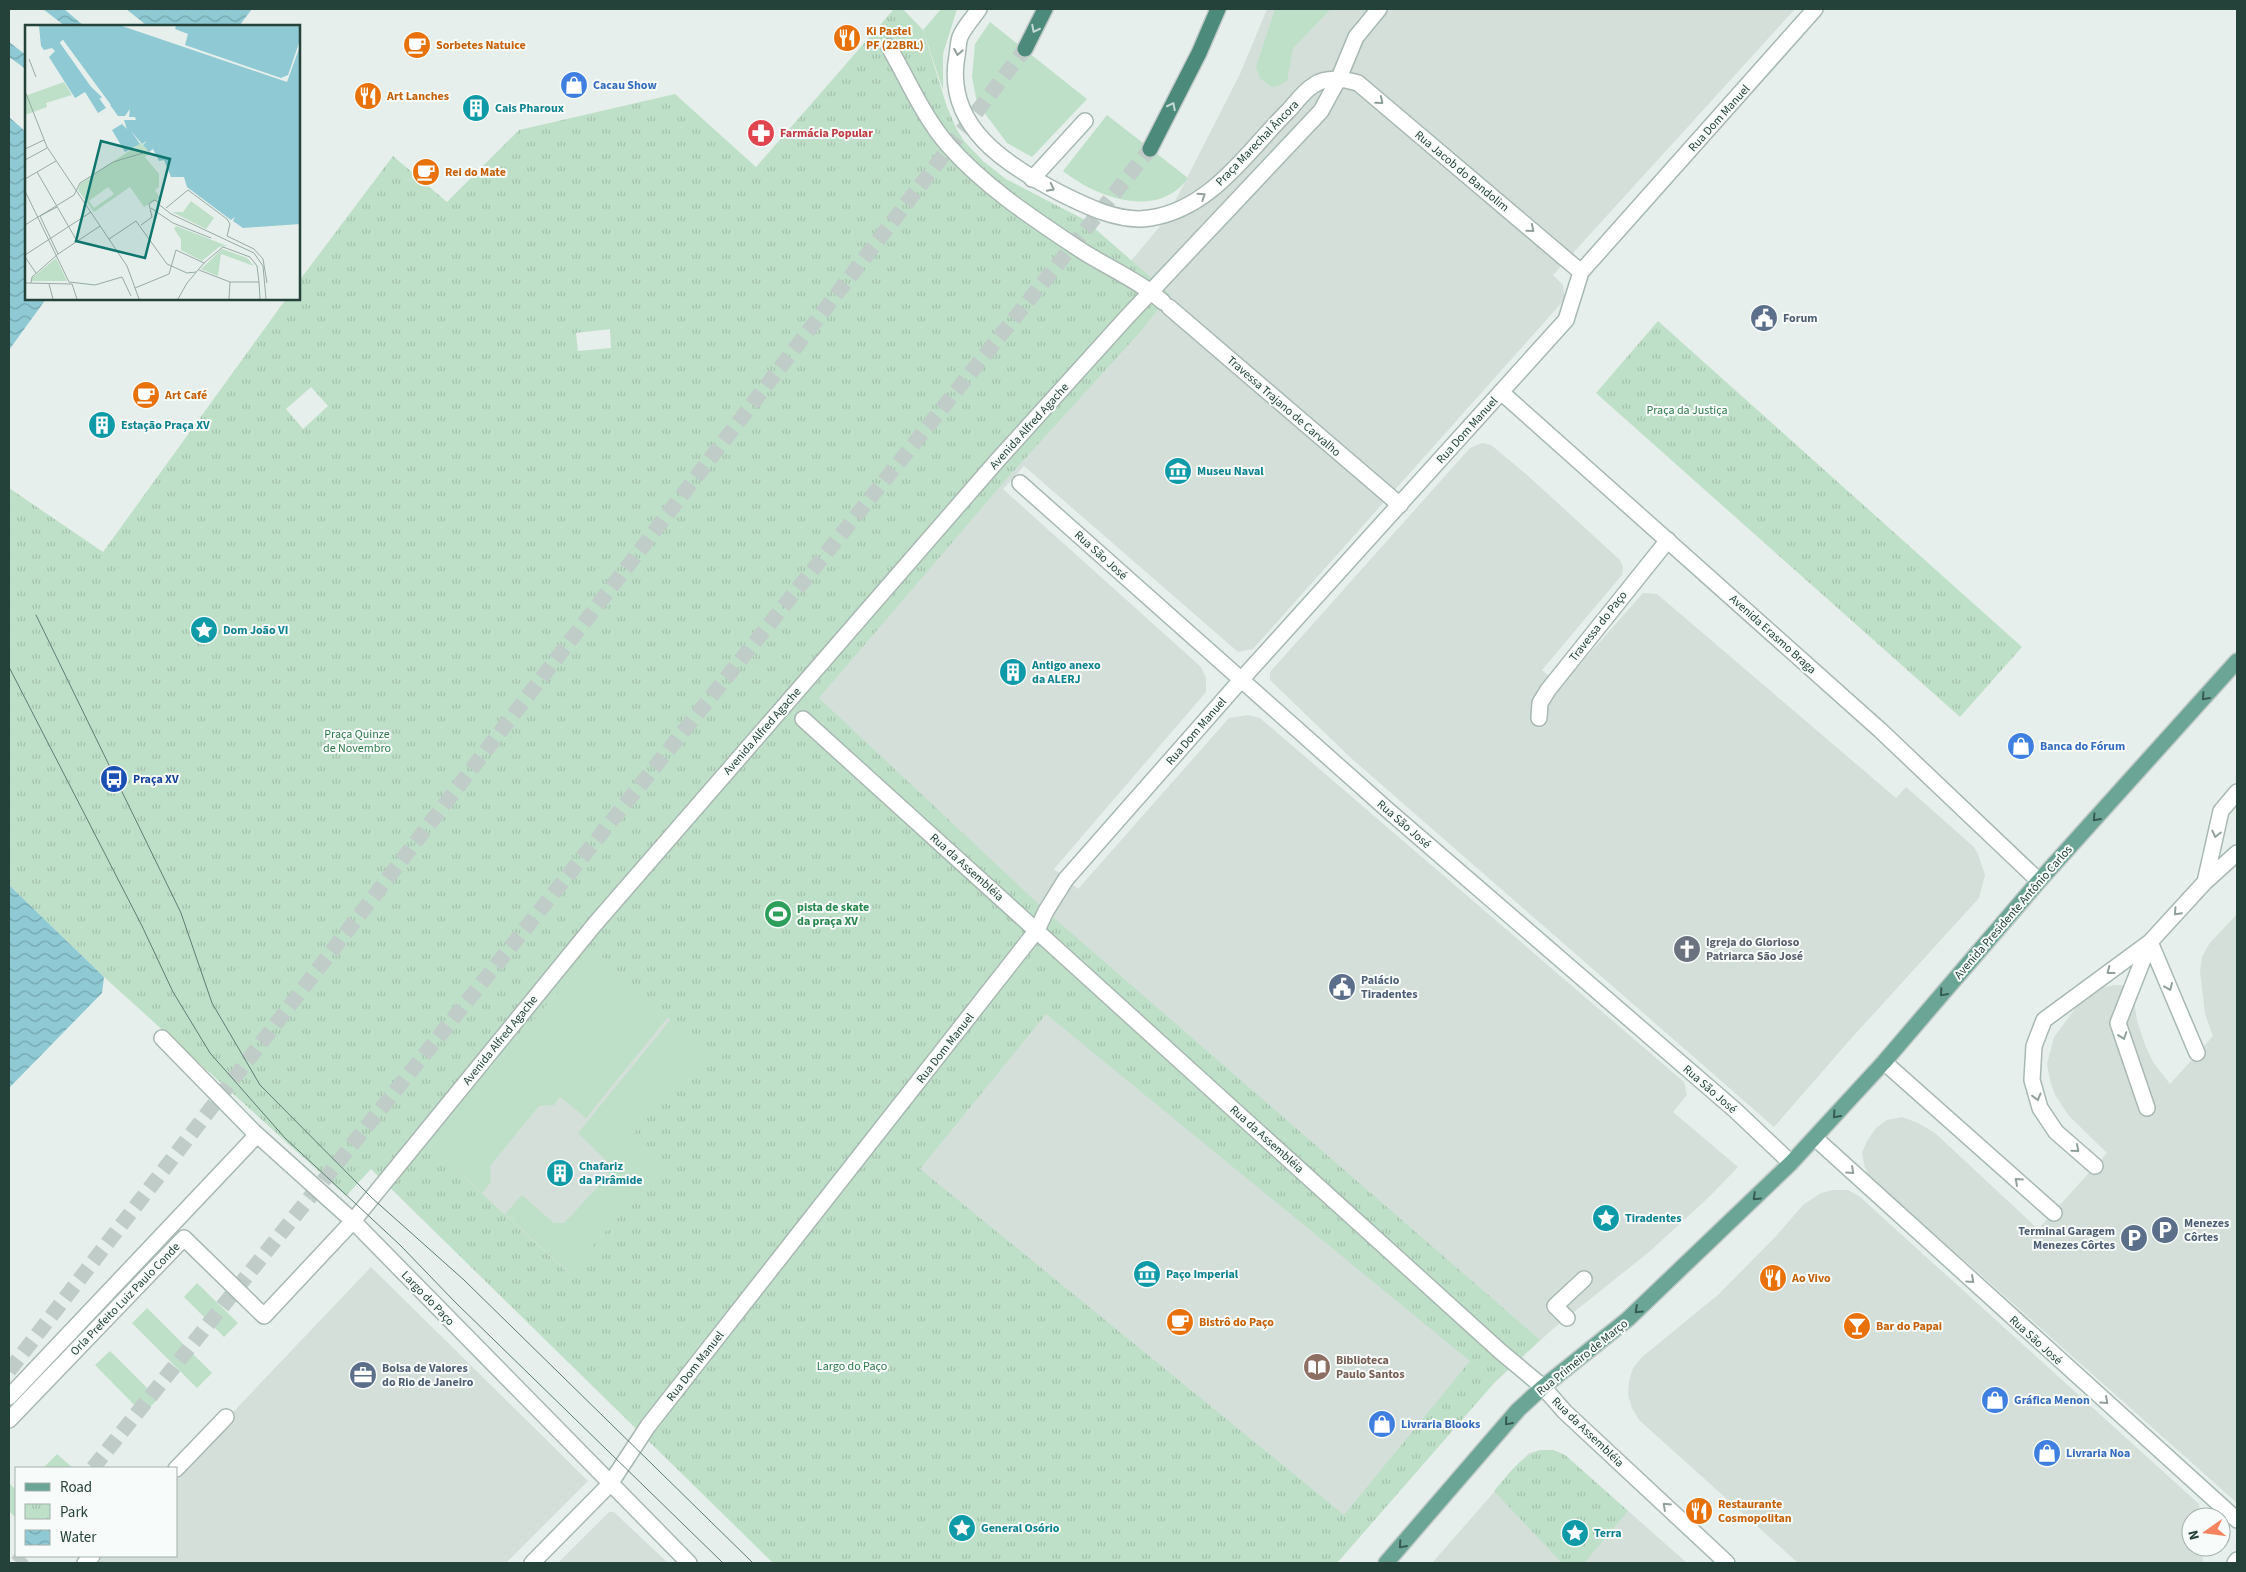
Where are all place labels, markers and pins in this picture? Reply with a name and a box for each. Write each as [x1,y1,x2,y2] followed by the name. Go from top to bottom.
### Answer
[832,23,862,53] restaurant icon: Ki Pastel PF (22BRL)
[866,23,924,54] place label: Ki Pastel PF (22BRL)
[402,30,432,60] cafe icon: Sorbetes Natuice
[436,37,526,54] place label: Sorbetes Natuice
[559,70,589,100] shop icon: Cacau Show
[593,77,657,94] place label: Cacau Show
[353,81,383,111] restaurant icon: Art Lanches
[386,88,449,105] place label: Art Lanches
[461,93,491,123] building icon: Cais Pharoux
[495,100,564,117] place label: Cais Pharoux
[746,118,776,148] pharmacy icon: Farmácia Popular
[780,125,873,142] place label: Farmácia Popular
[411,157,441,187] cafe icon: Rei do Mate
[445,164,506,181] place label: Rei do Mate
[1749,303,1779,333] public building icon: Forum
[1783,310,1818,327] place label: Forum
[131,380,161,410] cafe icon: Art Café
[164,387,207,404] place label: Art Café
[87,410,117,440] building icon: Estação Praça XV
[121,417,210,434] place label: Estação Praça XV
[1163,456,1193,486] museum icon: Museu Naval
[1197,463,1264,480] place label: Museu Naval
[189,615,219,645] place icon: Dom João VI
[223,622,288,639] place label: Dom João VI
[998,657,1028,687] building icon: Antigo anexo da ALERJ
[1031,657,1101,688] place label: Antigo anexo da ALERJ
[2006,731,2036,761] shop icon: Banca do Fórum
[2040,738,2125,755] place label: Banca do Fórum
[99,764,129,794] bus stop icon: Praça XV
[133,771,179,788] place label: Praça XV
[763,899,793,929] sports icon: pista de skate da praça XV
[797,899,869,930] place label: pista de skate da praça XV
[1672,934,1702,964] church icon: Igreja do Glorioso Patriarca São José
[1706,934,1803,965] place label: Igreja do Glorioso Patriarca São José
[1327,972,1357,1002] public building icon: Palácio Tiradentes
[1361,972,1418,1003] place label: Palácio Tiradentes
[545,1158,575,1188] building icon: Chafariz da Pirâmide
[579,1158,643,1189] place label: Chafariz da Pirâmide
[1591,1203,1621,1233] place icon: Tiradentes
[1625,1210,1682,1227] place label: Tiradentes
[2150,1215,2180,1245] parking icon: Menezes Côrtes
[2184,1215,2229,1246] place label: Menezes Côrtes
[2018,1223,2115,1254] place label: Terminal Garagem Menezes Côrtes
[2119,1223,2149,1253] parking icon: Terminal Garagem Menezes Côrtes
[1132,1259,1162,1289] museum icon: Paço Imperial
[1758,1263,1788,1293] restaurant icon: Ao Vivo
[1166,1266,1239,1283] place label: Paço Imperial
[1791,1270,1831,1287] place label: Ao Vivo
[1165,1307,1195,1337] cafe icon: Bistrô do Paço
[1842,1311,1872,1341] bar icon: Bar do Papai
[1199,1314,1274,1331] place label: Bistrô do Paço
[1876,1318,1942,1335] place label: Bar do Papai
[1302,1352,1332,1382] library icon: Biblioteca Paulo Santos
[1336,1352,1405,1383] place label: Biblioteca Paulo Santos
[348,1360,378,1390] office icon: Bolsa de Valores do Rio de Janeiro
[382,1360,474,1391] place label: Bolsa de Valores do Rio de Janeiro
[1980,1385,2010,1415] shop icon: Gráfica Menon
[2014,1392,2090,1409] place label: Gráfica Menon
[1367,1409,1397,1439] shop icon: Livraria Blooks
[1401,1416,1480,1433] place label: Livraria Blooks
[2032,1438,2062,1468] shop icon: Livraria Noa
[2066,1445,2130,1462] place label: Livraria Noa
[1684,1496,1714,1526] restaurant icon: Restaurante Cosmopolitan
[1718,1496,1792,1527] place label: Restaurante Cosmopolitan
[947,1513,977,1543] place icon: General Osório
[1560,1518,1590,1548] place icon: Terra
[981,1520,1060,1537] place label: General Osório
[1594,1525,1622,1542] place label: Terra

